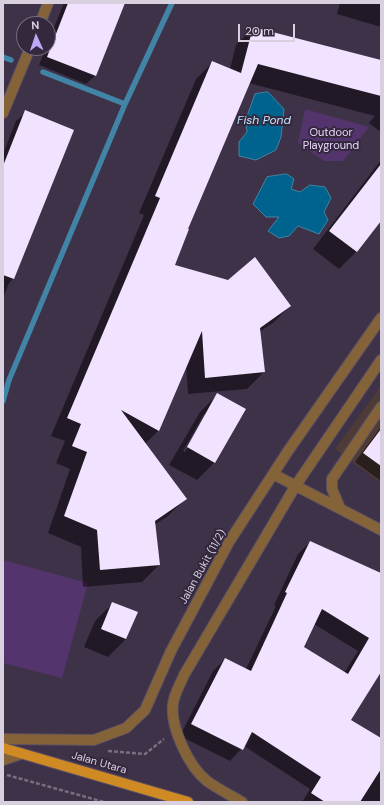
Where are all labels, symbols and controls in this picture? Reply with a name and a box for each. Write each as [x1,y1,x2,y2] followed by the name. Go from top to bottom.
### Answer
[16,16,56,56] north arrow
[240,16,297,42] scale bar
[31,18,40,32] text: N
[245,23,274,39] text: 20 m
[237,114,291,128] water label: Fish Pond
[303,126,359,152] park label: Outdoor Playground
[177,527,229,607] street label: Jalan Bukit (11/2)
[70,749,128,777] street label: Jalan Utara

